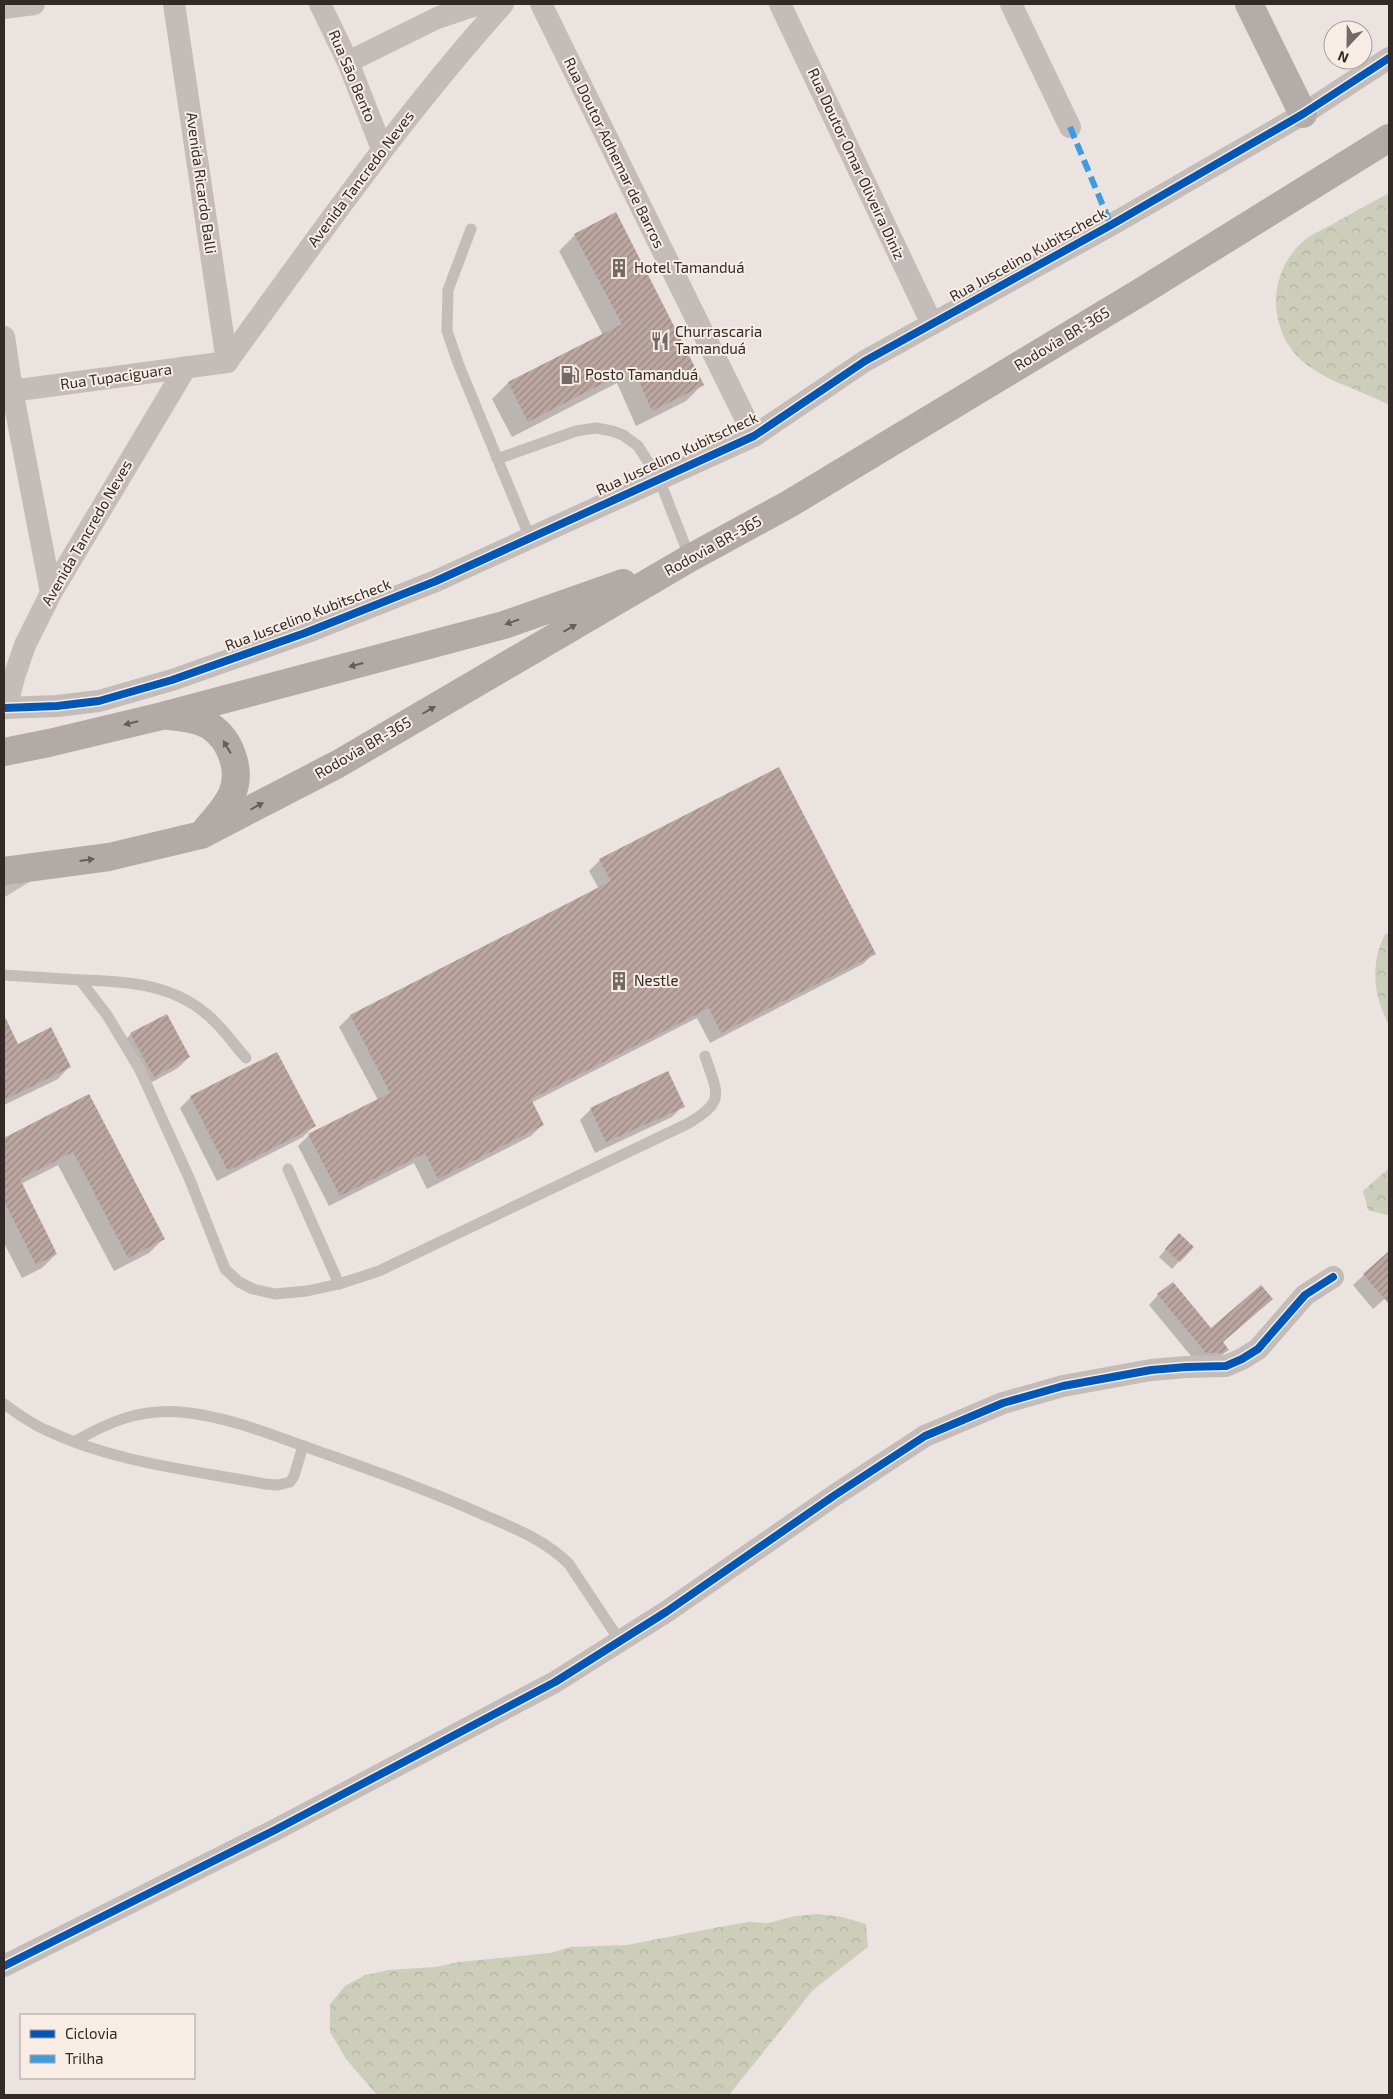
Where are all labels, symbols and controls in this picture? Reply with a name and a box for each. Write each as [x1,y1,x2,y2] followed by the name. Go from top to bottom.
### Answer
[1323,20,1373,70] north arrow
[325,27,380,124] street label: Rua São Bento
[1335,48,1351,67] text: N
[561,54,669,251] street label: Rua Doutor Adhemar de Barros
[805,65,909,262] street label: Rua Doutor Omar Oliveira Diniz
[303,107,417,250] street label: Avenida Tancredo Neves
[183,111,221,255] street label: Avenida Ricardo Balli
[946,203,1109,305] street label: Rua Juscelino Kubitscheck
[608,257,630,279] building icon: Hotel Tamanduá
[634,258,744,276] place label: Hotel Tamanduá
[1010,303,1113,374] street label: Rodovia BR-365
[675,322,762,357] place label: Churrascaria Tamanduá
[649,330,671,352] restaurant icon: Churrascaria Tamanduá
[59,359,173,393] street label: Rua Tupaciguara
[559,364,581,386] fuel station icon: Posto Tamanduá
[585,365,698,383] place label: Posto Tamanduá
[593,408,761,499] street label: Rua Juscelino Kubitscheck
[37,456,135,609] street label: Avenida Tancredo Neves
[661,511,764,579] street label: Rodovia BR-365
[222,574,394,654] street label: Rua Juscelino Kubitscheck
[505,619,520,626] one-way arrow
[563,624,576,633] one-way arrow
[348,661,363,669] one-way arrow
[423,706,436,715] one-way arrow
[311,712,414,782] street label: Rodovia BR-365
[123,720,138,728] one-way arrow
[223,740,231,755] one-way arrow
[250,802,264,810] one-way arrow
[79,856,95,864] one-way arrow
[608,970,630,992] building icon: Nestle
[634,971,678,989] place label: Nestle
[20,2014,195,2079] legend
[65,2024,117,2042] text: Ciclovia
[65,2049,103,2067] text: Trilha

